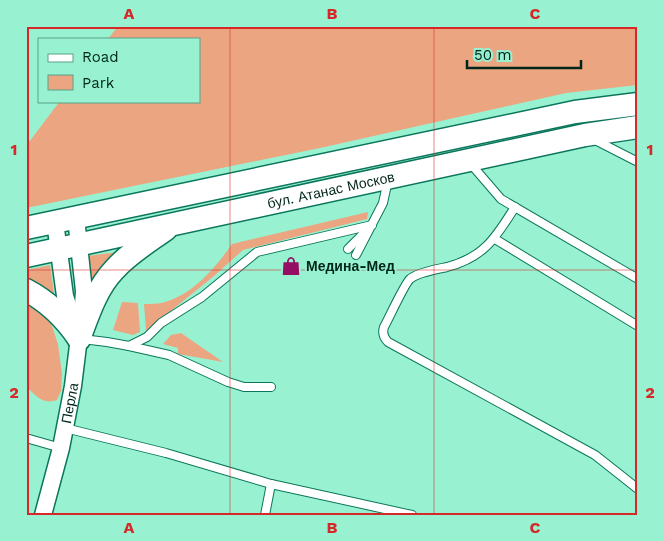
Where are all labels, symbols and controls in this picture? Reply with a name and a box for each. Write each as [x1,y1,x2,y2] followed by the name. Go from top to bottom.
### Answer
[124,4,135,23] text: A
[327,4,338,23] text: B
[530,4,541,23] text: C
[38,38,200,102] legend
[467,38,580,70] scale bar
[474,46,511,64] text: 50 m
[82,48,119,66] text: Road
[82,74,115,92] text: Park
[11,140,17,159] text: 1
[647,140,653,159] text: 1
[266,168,396,212] street label: бул. Атанас Москов
[280,255,302,277] shop icon: Медина-Мед
[306,258,395,274] place label: Медина-Мед
[58,381,81,425] street label: Перла
[9,383,19,402] text: 2
[645,383,655,402] text: 2
[124,518,135,537] text: A
[327,518,338,537] text: B
[530,518,541,537] text: C

